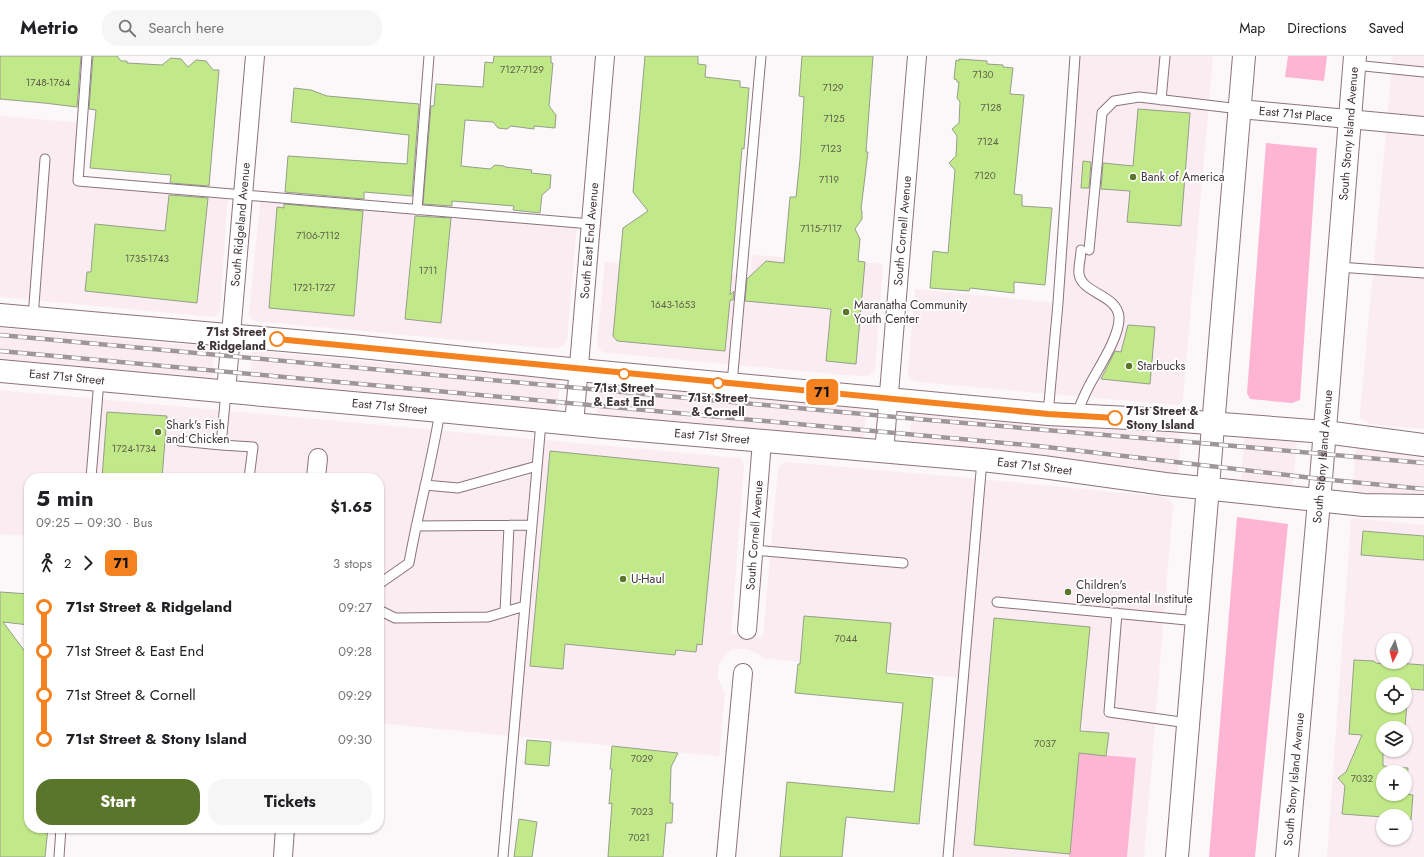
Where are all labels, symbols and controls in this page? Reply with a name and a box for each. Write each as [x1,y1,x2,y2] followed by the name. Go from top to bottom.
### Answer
[102,10,382,46] search box
[20,14,78,41] text: Metrio
[116,17,138,39] icon: search
[148,17,224,39] text: Search here
[1239,18,1265,38] text: Map
[1287,18,1347,38] text: Directions
[1369,18,1404,38] text: Saved
[500,62,544,77] house number: 7127-7129
[1334,66,1363,201] street label: South Stony Island Avenue
[972,67,994,82] house number: 7130
[26,75,70,90] house number: 1748-1764
[822,80,844,95] house number: 7129
[981,100,1001,115] house number: 7128
[1258,102,1333,127] street label: East 71st Place
[823,111,845,126] house number: 7125
[977,134,999,149] house number: 7124
[821,141,842,156] house number: 7123
[226,162,255,288] street label: South Ridgeland Avenue
[974,168,996,183] house number: 7120
[1141,168,1225,186] place label: Bank of America
[819,172,839,187] house number: 7119
[1128,172,1138,182] marker: Bank of America
[889,175,916,286] street label: South Cornell Avenue
[576,182,603,300] street label: South East End Avenue
[800,221,842,236] house number: 7115-7117
[296,228,340,243] house number: 7106-7112
[125,251,170,266] house number: 1735-1743
[419,263,437,278] house number: 1711
[293,280,336,295] house number: 1721-1727
[854,296,968,328] place label: Maranatha Community Youth Center
[650,297,696,312] house number: 1643-1653
[841,307,851,317] marker: Maranatha Community Youth Center
[197,323,266,355] place label: 71st Street & Ridgeland
[269,331,285,347] marker: 71st Street & Ridgeland
[1137,357,1186,375] place label: Starbucks
[1124,361,1134,371] marker: Starbucks
[28,365,105,389] street label: East 71st Street
[618,368,630,380] marker: 71st Street & East End
[712,377,724,389] marker: 71st Street & Cornell
[594,379,654,411] place label: 71st Street & East End
[804,379,840,405] line badge: 71
[814,382,830,402] text: 71
[688,389,748,421] place label: 71st Street & Cornell
[1308,389,1337,524] street label: South Stony Island Avenue
[351,394,428,419] street label: East 71st Street
[1126,402,1199,434] place label: 71st Street & Stony Island
[1107,410,1123,426] marker: 71st Street & Stony Island
[166,416,229,448] place label: Shark's Fish and Chicken
[674,424,750,449] street label: East 71st Street
[153,427,163,437] marker: Shark's Fish and Chicken
[112,441,156,456] house number: 1724-1734
[996,453,1073,480] street label: East 71st Street
[741,480,768,591] street label: South Cornell Avenue
[36,482,94,514] text: 5 min
[330,496,372,518] text: $1.65
[36,513,152,532] text: 09:25 – 09:30 · Bus
[36,552,58,574] icon: walk
[77,552,99,574] icon: forward
[113,553,129,573] text: 71
[64,554,71,573] text: 2
[333,554,372,573] text: 3 stops
[631,570,664,588] place label: U-Haul
[618,574,628,584] marker: U-Haul
[1076,576,1193,608] place label: Children's Developmental Institute
[1063,587,1073,597] marker: Children's Developmental Institute
[66,596,232,618] text: 71st Street & Ridgeland
[339,598,372,617] text: 09:27
[835,631,858,646] house number: 7044
[1376,633,1412,669] north arrow
[1376,633,1412,845] map controls
[66,640,204,662] text: 71st Street & East End
[338,642,372,661] text: 09:28
[1376,677,1412,713] button: locate
[66,684,196,706] text: 71st Street & Cornell
[338,686,372,705] text: 09:29
[1279,712,1309,847] street label: South Stony Island Avenue
[1376,721,1412,757] button: layers
[66,728,247,750] text: 71st Street & Stony Island
[338,730,372,749] text: 09:30
[1034,736,1057,751] house number: 7037
[631,751,654,766] house number: 7029
[1376,765,1412,801] button: +
[1351,771,1374,786] house number: 7032
[36,779,200,825] button: Start
[208,779,372,825] button: Tickets
[631,804,654,819] house number: 7023
[1376,809,1412,845] button: −
[628,830,650,845] house number: 7021

